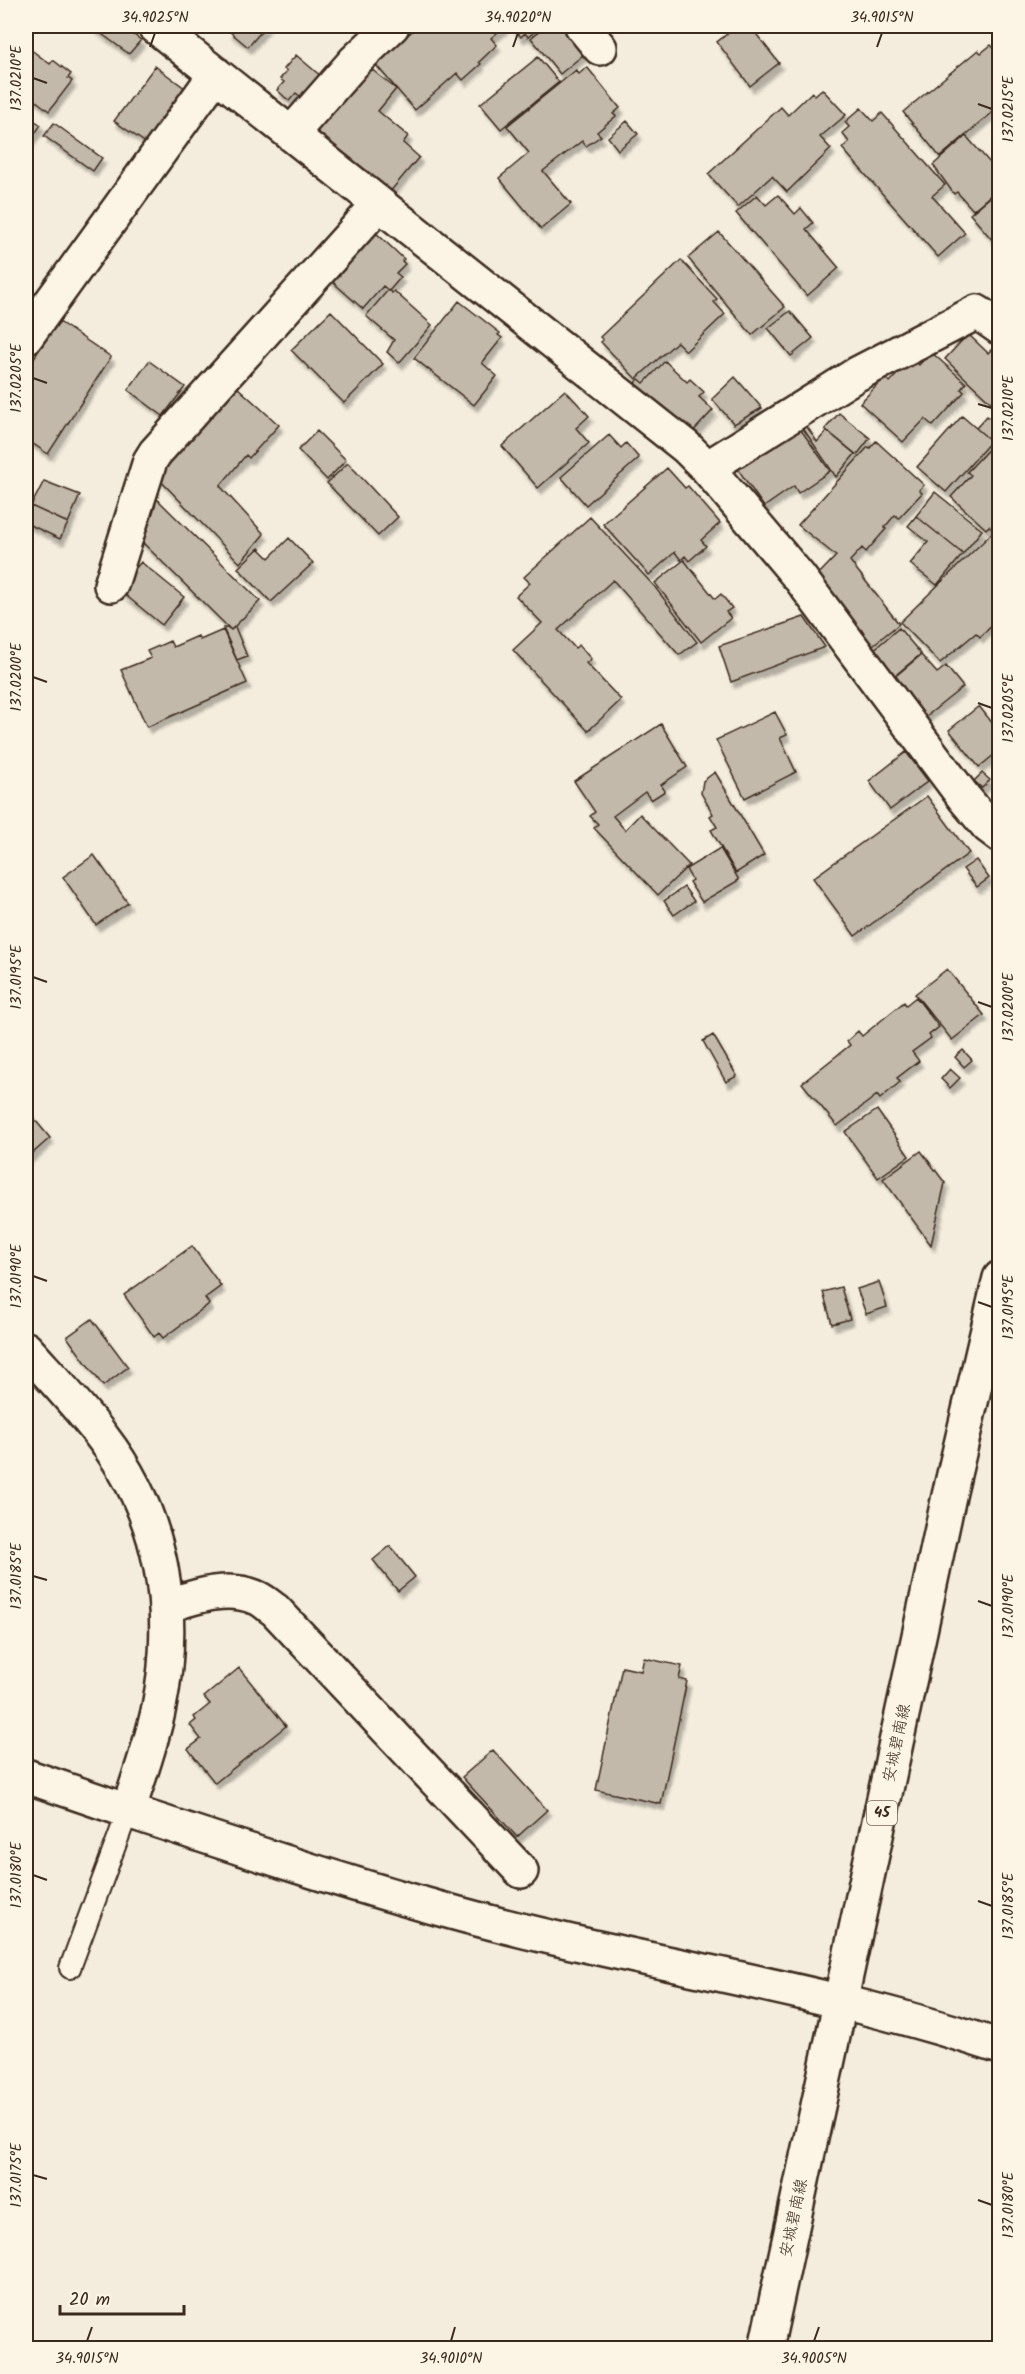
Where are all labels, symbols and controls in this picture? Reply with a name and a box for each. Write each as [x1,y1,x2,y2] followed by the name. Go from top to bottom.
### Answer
[121,6,189,30] text: 34.9025°N
[485,6,551,30] text: 34.9020°N
[850,6,914,30] text: 34.9015°N
[5,44,29,111] text: 137.0210°E
[997,74,1021,142] text: 137.0215°E
[5,342,29,413] text: 137.0205°E
[997,374,1021,441] text: 137.0210°E
[5,641,29,711] text: 137.0200°E
[997,672,1021,743] text: 137.0205°E
[5,943,29,1010] text: 137.0195°E
[997,971,1021,1041] text: 137.0200°E
[5,1242,29,1308] text: 137.0190°E
[997,1273,1021,1340] text: 137.0195°E
[5,1541,29,1609] text: 137.0185°E
[997,1572,1021,1638] text: 137.0190°E
[876,1701,918,1785] street label: 安城碧南線
[867,1801,897,1825] road number: 45
[5,1841,29,1908] text: 137.0180°E
[997,1871,1021,1939] text: 137.0185°E
[5,2141,29,2207] text: 137.0175°E
[997,2171,1021,2238] text: 137.0180°E
[773,2176,815,2260] street label: 安城碧南線
[60,2278,184,2316] scale bar
[69,2286,110,2315] text: 20 m
[55,2347,119,2371] text: 34.9015°N
[420,2347,482,2371] text: 34.9010°N
[781,2347,847,2371] text: 34.9005°N

